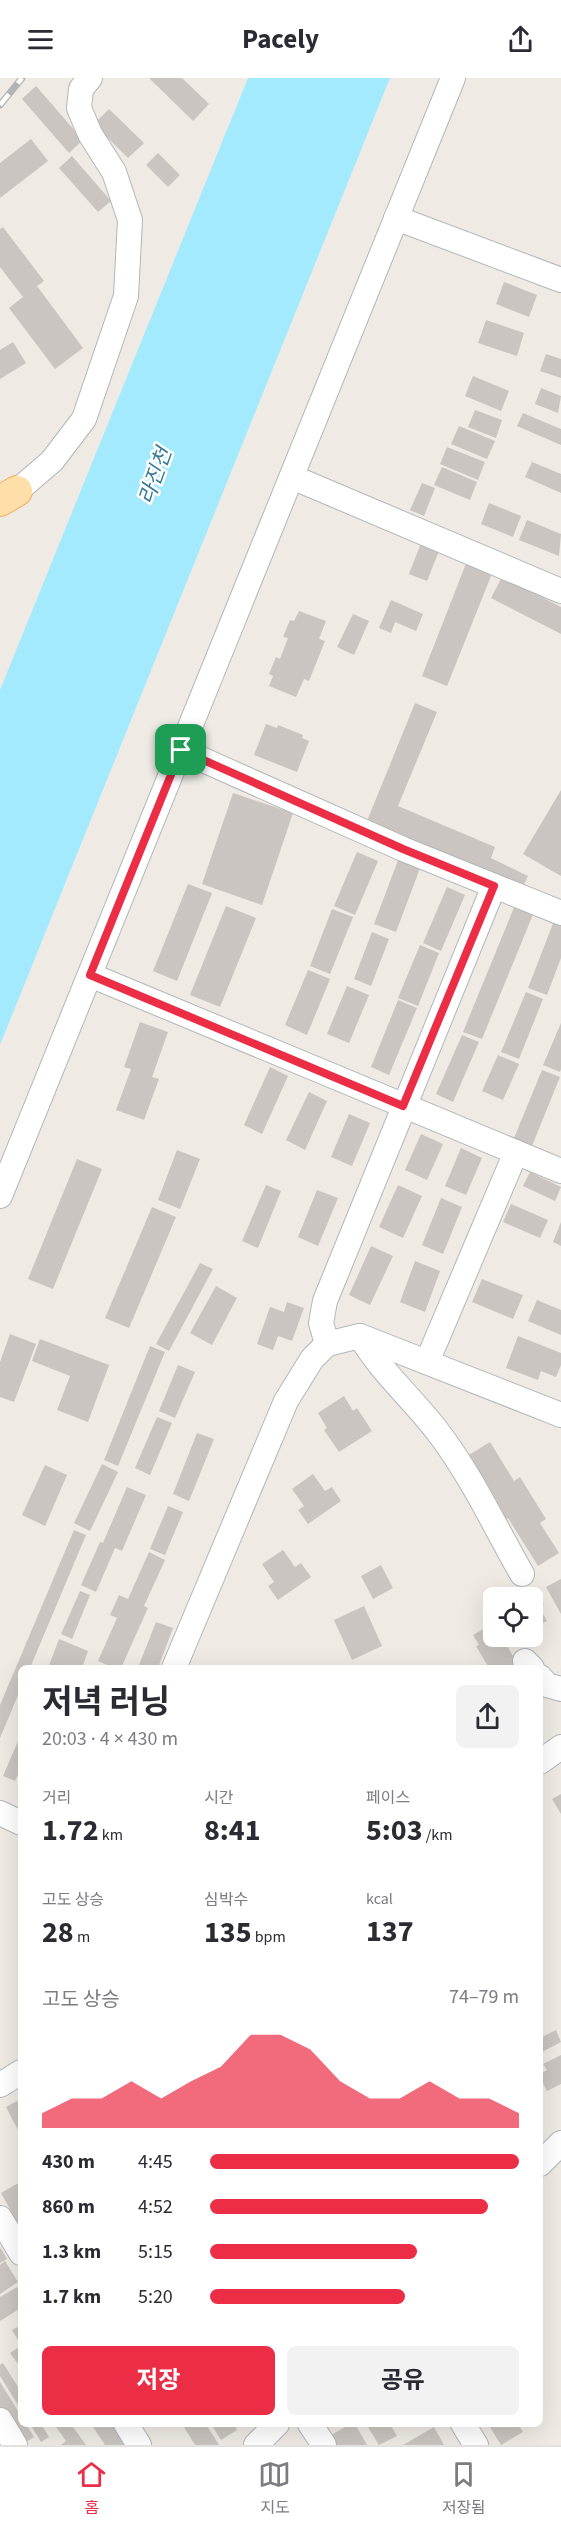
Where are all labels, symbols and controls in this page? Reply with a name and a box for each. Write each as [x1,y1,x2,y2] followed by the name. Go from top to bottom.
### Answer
[242,20,319,59] text: Pacely
[24,23,57,56] icon: menu
[504,23,537,56] icon: share
[131,441,180,508] water label: 라진천
[155,724,206,775] pin
[164,733,197,766] icon: arrive
[483,1587,543,1647] map controls
[483,1587,543,1647] button: locate
[42,1679,170,1726] text: 저녁 러닝
[456,1685,519,1748] button: share
[42,1725,178,1753] text: 20:03 · 4 × 430 m
[42,1787,71,1809] text: 거리
[204,1787,233,1809] text: 시간
[366,1787,410,1809] text: 페이스
[42,1809,99,1852] text: 1.72
[204,1809,261,1852] text: 8:41
[366,1809,423,1852] text: 5:03
[99,1824,123,1846] text: km
[423,1824,453,1846] text: /km
[366,1888,393,1910] text: kcal
[42,1889,104,1911] text: 고도 상승
[204,1889,248,1911] text: 심박수
[366,1910,414,1953] text: 137
[42,1911,74,1954] text: 28
[204,1911,252,1954] text: 135
[74,1926,90,1948] text: m
[252,1926,286,1948] text: bpm
[449,1983,519,2011] text: 74–79 m
[42,1986,120,2014] text: 고도 상승
[42,2148,95,2176] text: 430 m
[138,2148,173,2176] text: 4:45
[42,2193,95,2221] text: 860 m
[138,2193,173,2221] text: 4:52
[42,2238,101,2266] text: 1.3 km
[138,2238,173,2266] text: 5:15
[42,2283,101,2311] text: 1.7 km
[138,2283,173,2311] text: 5:20
[42,2346,275,2415] button: 저장
[287,2346,519,2415] button: 공유
[75,2458,108,2519] tab: 홈
[258,2458,291,2519] tab: 지도
[442,2458,486,2519] tab: 저장됨

